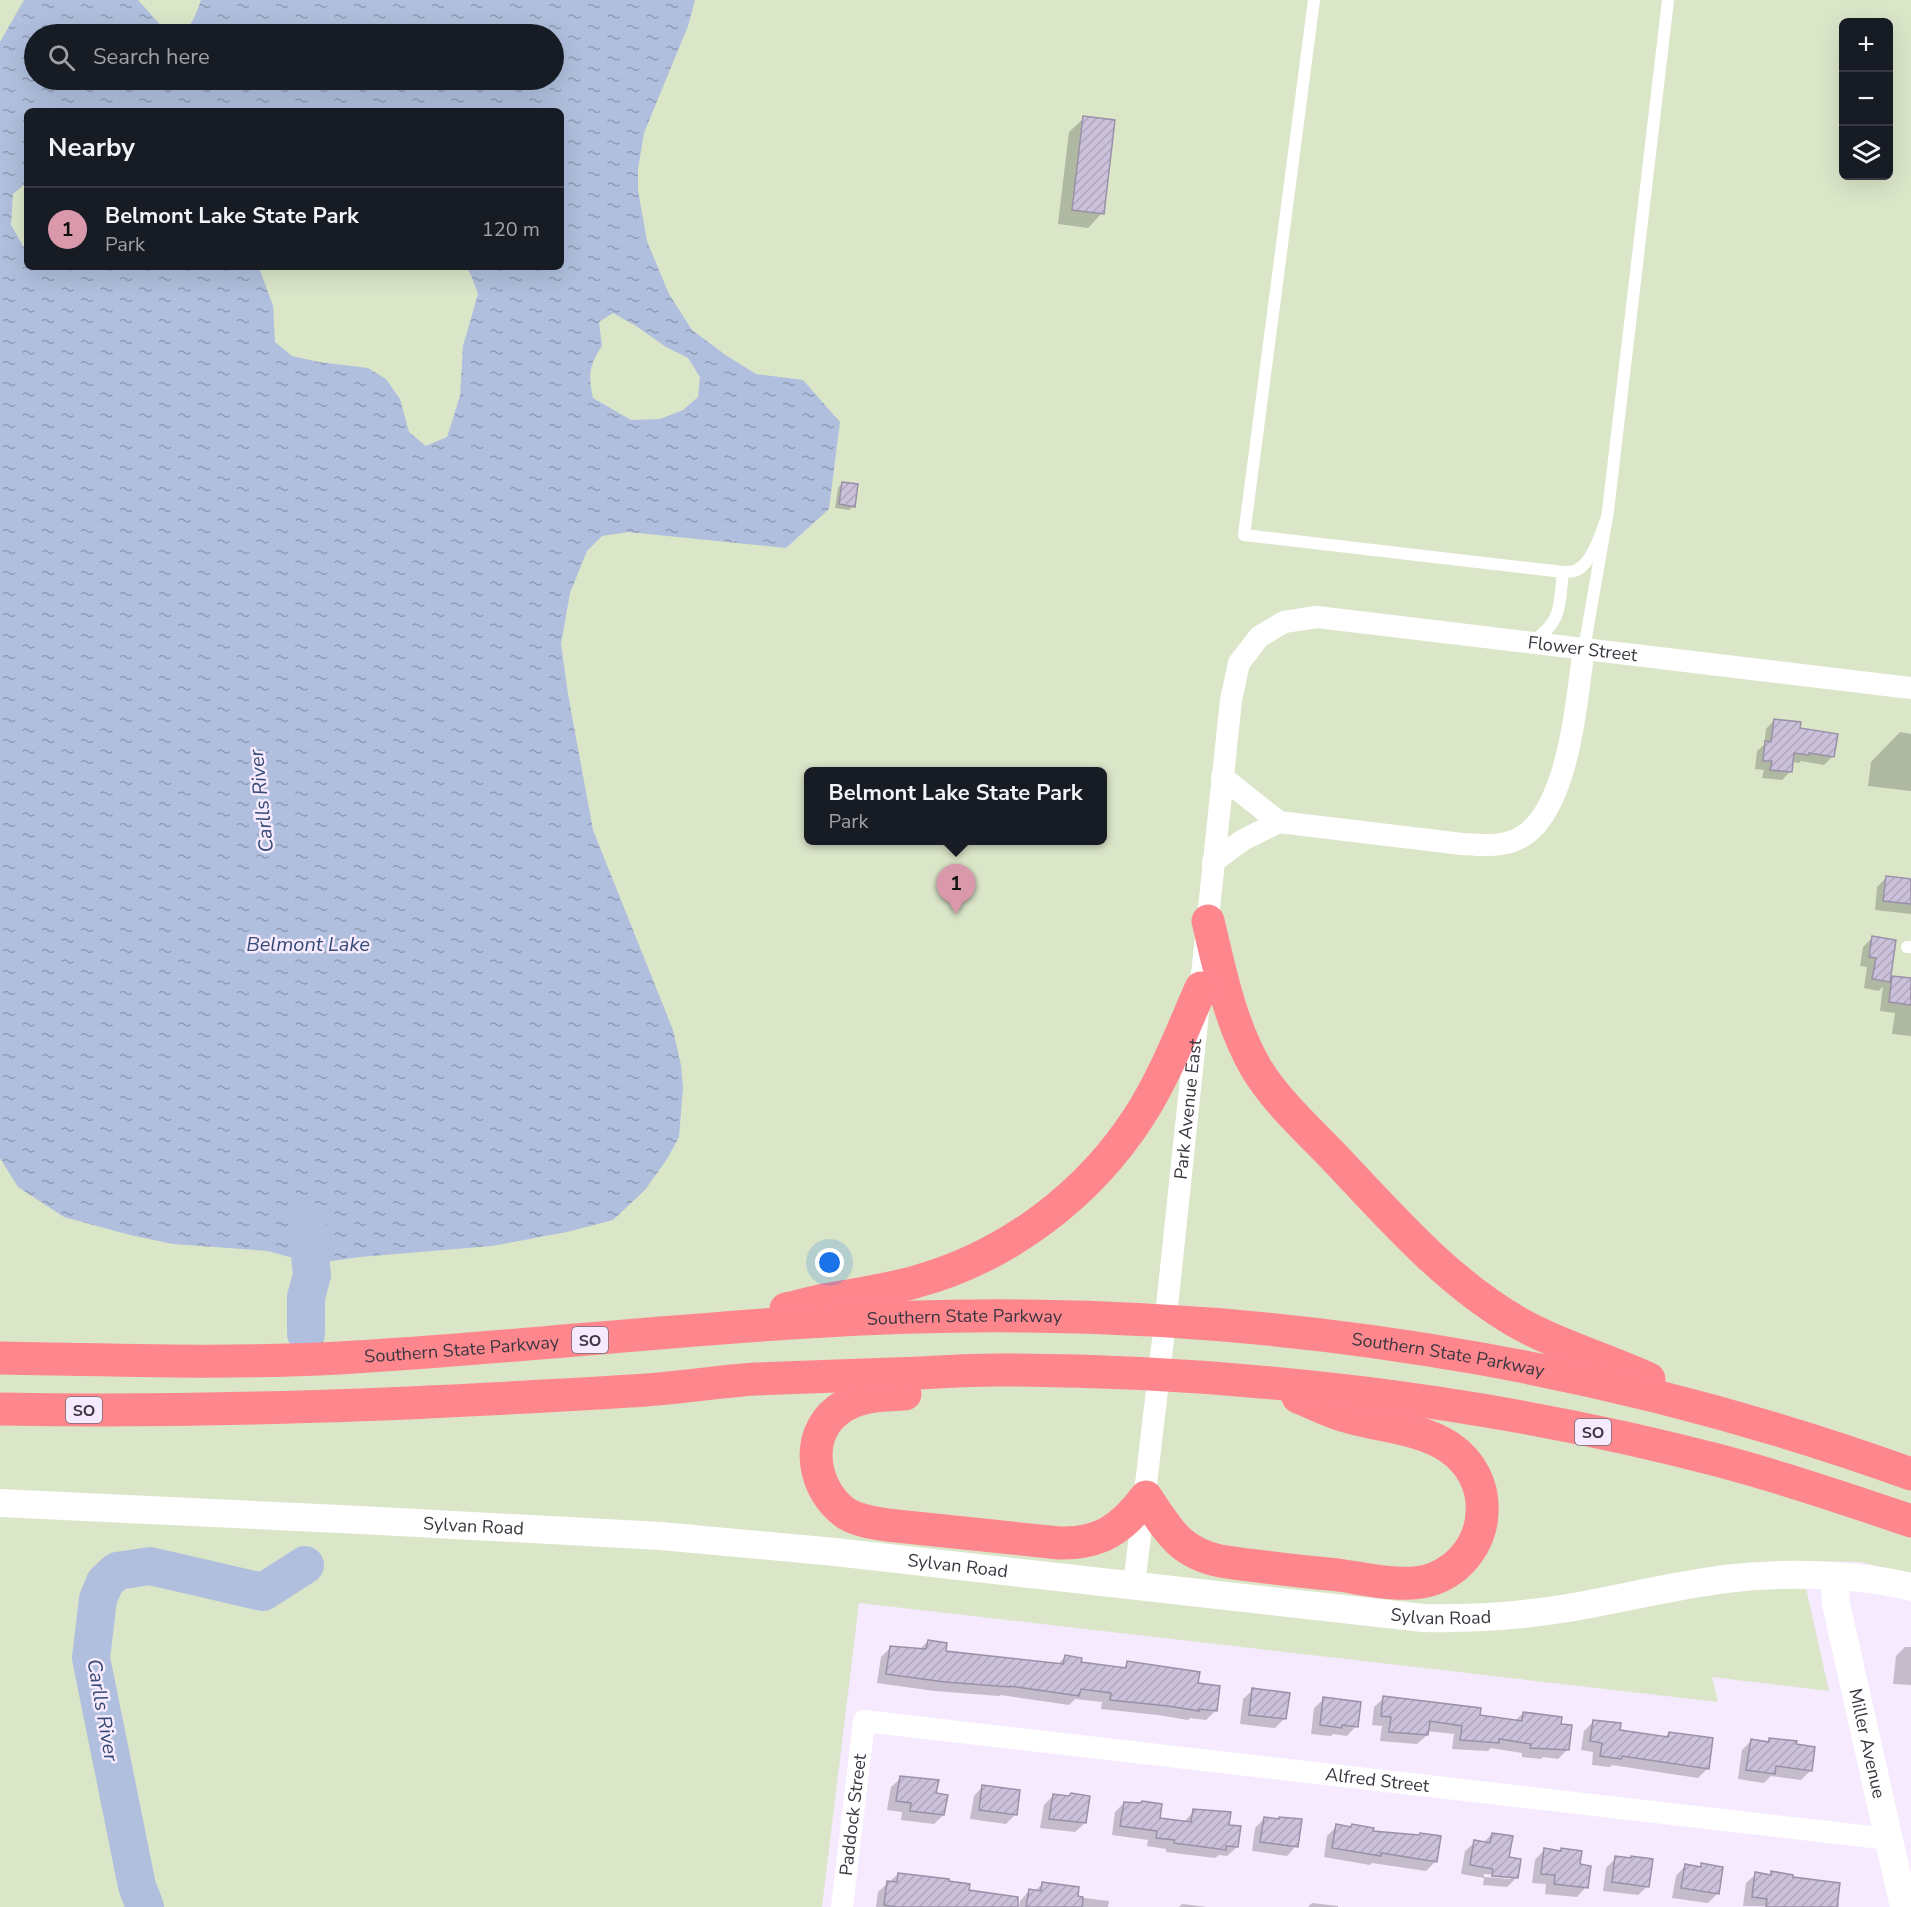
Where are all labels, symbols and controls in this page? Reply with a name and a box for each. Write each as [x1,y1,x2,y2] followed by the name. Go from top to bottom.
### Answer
[1839,18,1893,180] map controls
[1839,18,1893,72] button: +
[24,24,564,90] search box
[45,41,78,74] icon: search
[93,42,210,72] text: Search here
[1839,72,1893,126] button: −
[1839,126,1893,180] button: layers
[48,130,135,165] text: Nearby
[105,201,359,231] text: Belmont Lake State Park
[62,216,74,243] text: 1
[482,216,540,243] text: 120 m
[105,231,145,258] text: Park
[1527,630,1639,667] street label: Flower Street
[243,747,280,854] water label: Carlls River
[804,767,1107,845] popup
[829,778,1082,808] text: Belmont Lake State Park
[829,808,869,835] text: Park
[936,864,976,914] pin: 1
[246,931,370,958] water label: Belmont Lake
[1168,1037,1207,1181] street label: Park Avenue East
[815,1248,844,1277] your location
[866,1304,1063,1331] street label: Southern State Parkway
[572,1327,608,1353] road number: SO
[1350,1327,1547,1383] street label: Southern State Parkway
[363,1329,561,1368] street label: Southern State Parkway
[66,1397,102,1423] road number: SO
[1575,1419,1611,1445] road number: SO
[422,1511,524,1541] street label: Sylvan Road
[906,1548,1009,1583] street label: Sylvan Road
[1389,1602,1492,1630] street label: Sylvan Road
[80,1657,125,1764] water label: Carlls River
[1843,1686,1891,1801] street label: Miller Avenue
[834,1752,872,1877] street label: Paddock Street
[1324,1762,1431,1798] street label: Alfred Street

